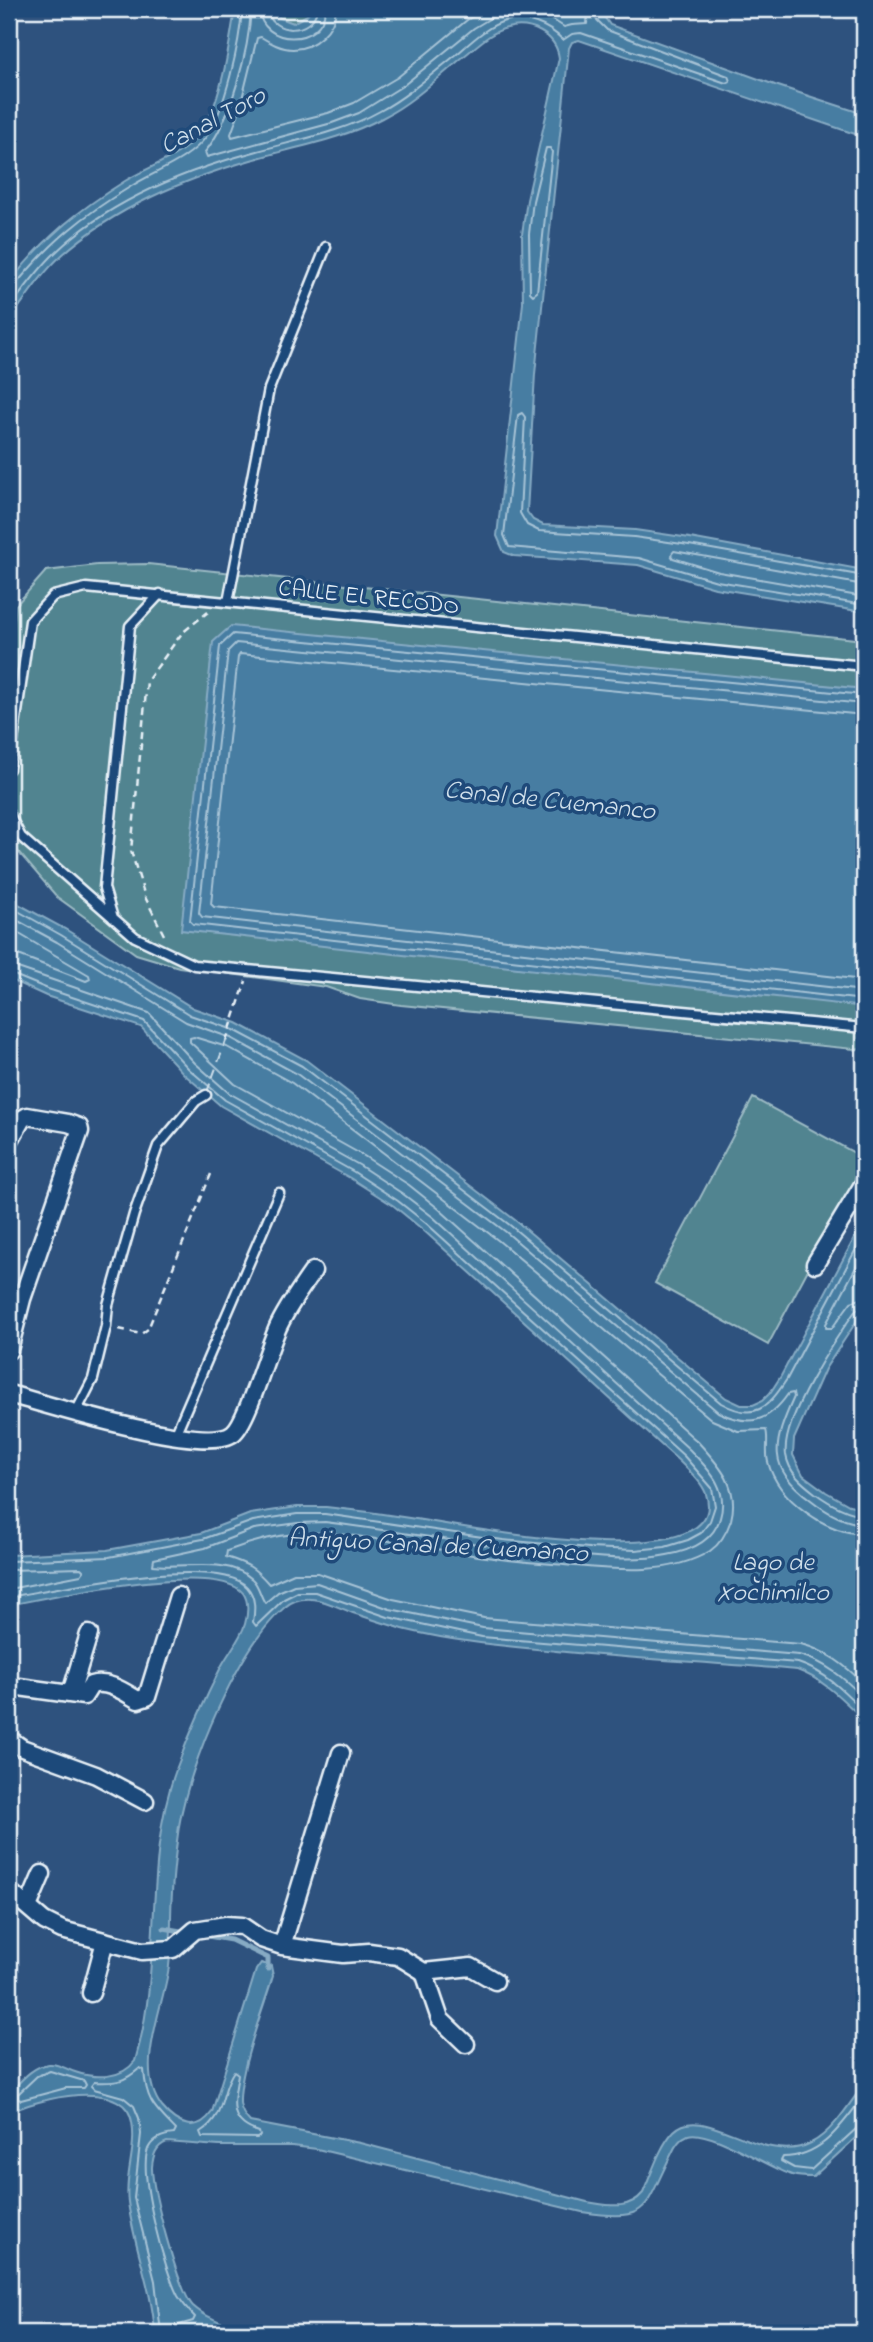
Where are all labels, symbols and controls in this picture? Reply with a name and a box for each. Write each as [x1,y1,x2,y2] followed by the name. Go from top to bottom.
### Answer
[154,77,274,165] water label: Canal Toro
[277,572,461,625] street label: CALLE EL RECODO
[442,772,658,832] water label: Canal de Cuemanco
[287,1520,590,1574] water label: Antiguo Canal de Cuemanco
[717,1545,830,1613] water label: Lago de Xochimilco

